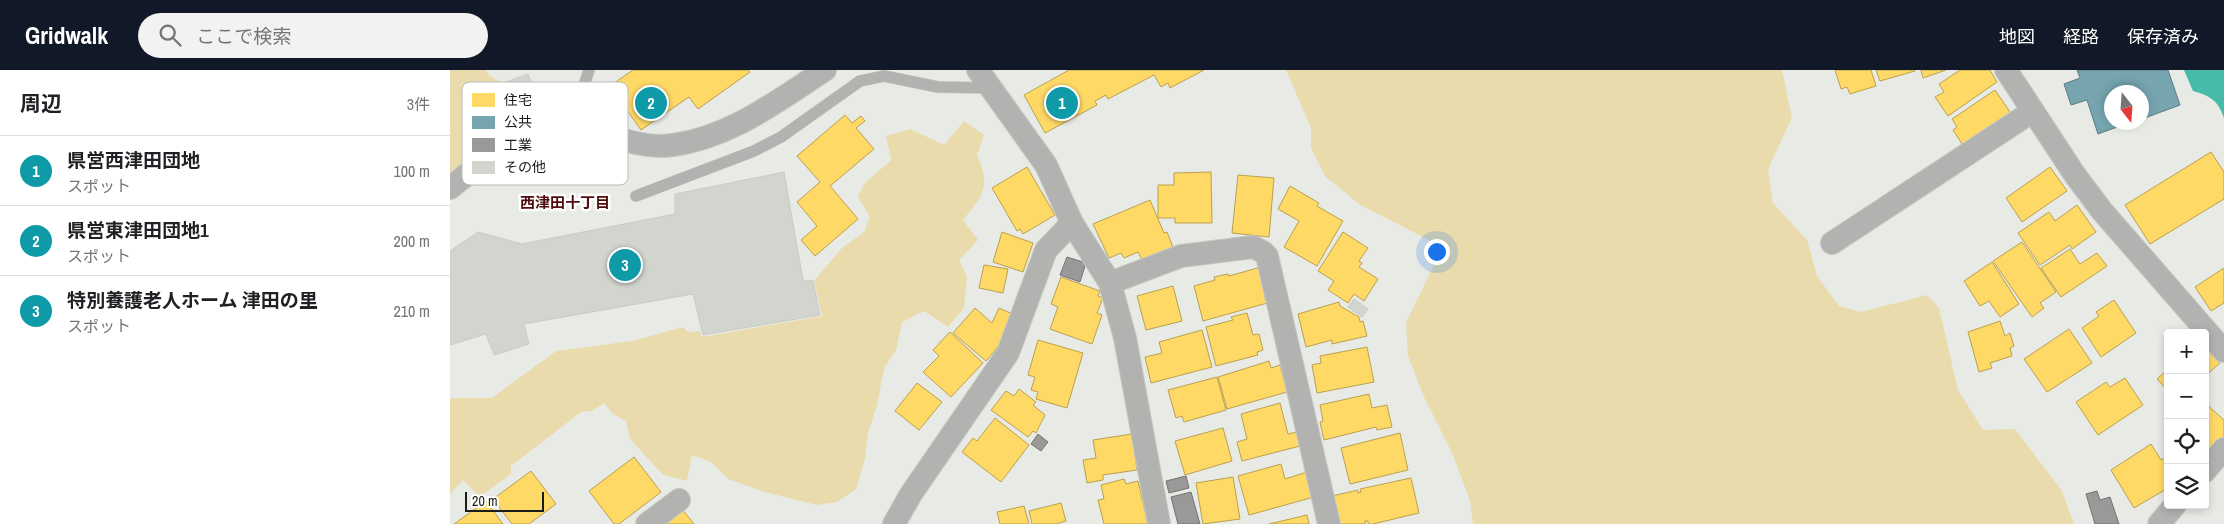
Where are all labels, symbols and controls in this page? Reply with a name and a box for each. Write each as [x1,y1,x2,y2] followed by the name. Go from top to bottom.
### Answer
[138,13,488,58] search box
[25,19,108,51] text: Gridwalk
[156,21,184,49] icon: search
[196,23,291,49] text: ここで検索
[1999,24,2035,49] text: 地図
[2063,24,2099,49] text: 経路
[2127,24,2199,49] text: 保存済み
[462,82,628,185] legend
[635,84,667,122] pin: 2
[1046,84,1078,122] pin: 1
[2104,85,2149,130] north arrow
[20,89,62,118] text: 周辺
[504,91,532,109] text: 住宅
[407,93,430,115] text: 3件
[504,113,532,131] text: 公共
[504,136,532,154] text: 工業
[67,147,200,173] text: 県営西津田団地
[504,158,546,176] text: その他
[32,160,40,182] text: 1
[394,160,430,182] text: 100 m
[67,175,131,197] text: スポット
[520,192,610,213] district label: 西津田十丁目
[67,217,209,243] text: 県営東津田団地1
[32,230,40,252] text: 2
[394,230,430,252] text: 200 m
[1424,239,1450,265] your location
[67,245,131,267] text: スポット
[609,246,641,284] pin: 3
[67,287,318,313] text: 特別養護老人ホーム 津田の里
[32,300,40,322] text: 3
[394,300,430,322] text: 210 m
[67,315,131,337] text: スポット
[2164,329,2209,509] map controls
[2164,329,2209,374] button: +
[2164,374,2209,419] button: −
[2164,419,2209,464] button: locate
[2164,464,2209,509] button: layers
[465,489,544,512] scale bar
[472,492,498,510] text: 20 m

